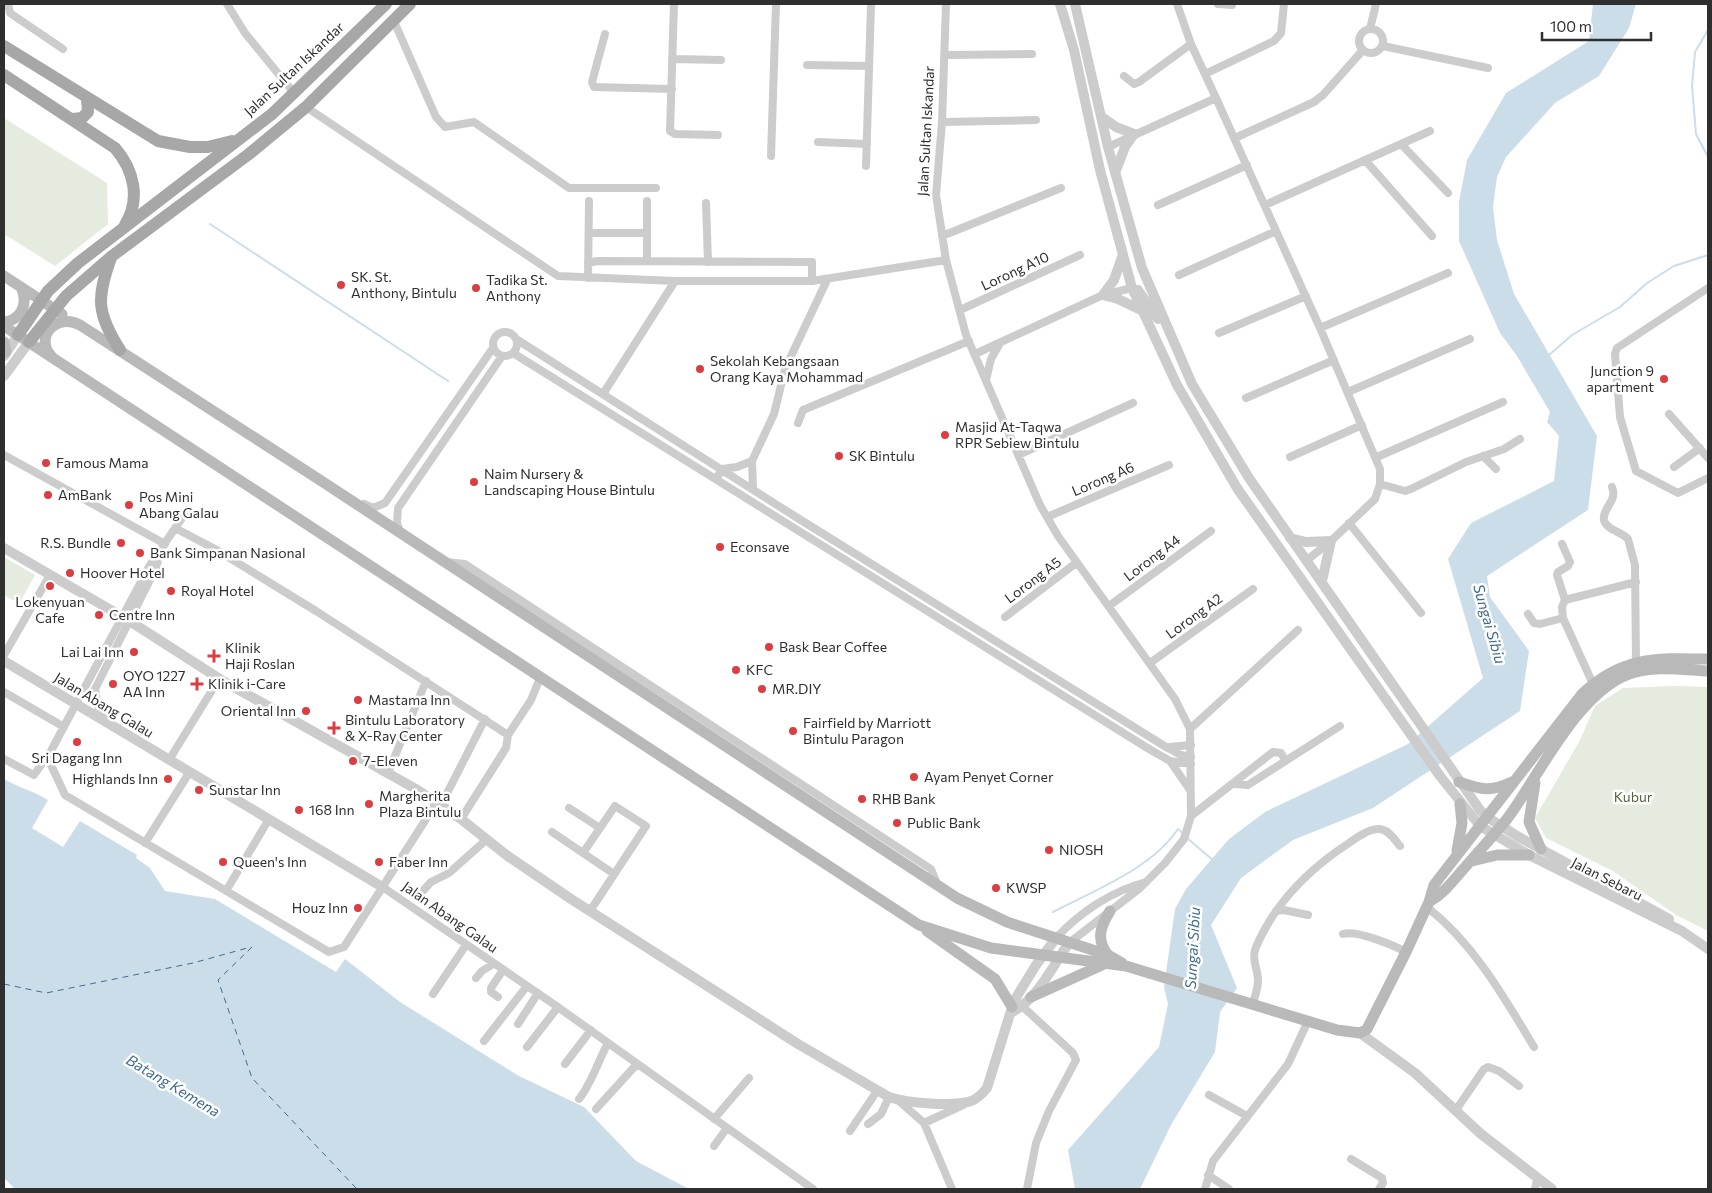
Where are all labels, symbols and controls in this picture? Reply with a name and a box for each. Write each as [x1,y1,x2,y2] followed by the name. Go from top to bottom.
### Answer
[1542,10,1651,42] scale bar
[1550,17,1592,35] text: 100 m
[240,18,347,119] street label: Jalan Sultan Iskandar
[914,65,937,197] street label: Jalan Sultan Iskandar
[978,247,1052,294] street label: Lorong A10
[351,268,457,301] place label: SK. St. Anthony, Bintulu
[486,271,547,304] place label: Tadika St. Anthony
[335,279,347,291] marker: SK. St. Anthony, Bintulu
[470,282,482,294] marker: Tadika St. Anthony
[710,352,863,385] place label: Sekolah Kebangsaan Orang Kaya Mohammad
[1586,362,1654,395] place label: Junction 9 apartment
[694,363,706,375] marker: Sekolah Kebangsaan Orang Kaya Mohammad
[1658,373,1670,385] marker: Junction 9 apartment
[955,418,1079,451] place label: Masjid At-Taqwa RPR Sebiew Bintulu
[939,429,951,441] marker: Masjid At-Taqwa RPR Sebiew Bintulu
[849,447,915,464] place label: SK Bintulu
[833,450,845,462] marker: SK Bintulu
[56,454,149,471] place label: Famous Mama
[40,457,52,469] marker: Famous Mama
[1069,458,1137,499] street label: Lorong A6
[484,465,655,498] place label: Naim Nursery & Landscaping House Bintulu
[468,476,480,488] marker: Naim Nursery & Landscaping House Bintulu
[58,486,112,503] place label: AmBank
[139,488,219,521] place label: Pos Mini Abang Galau
[42,489,54,501] marker: AmBank
[123,499,135,511] marker: Pos Mini Abang Galau
[1120,530,1184,584] street label: Lorong A4
[40,534,111,551] place label: R.S. Bundle
[115,537,127,549] marker: R.S. Bundle
[730,538,789,555] place label: Econsave
[714,541,726,553] marker: Econsave
[150,544,305,561] place label: Bank Simpanan Nasional
[134,547,146,559] marker: Bank Simpanan Nasional
[1001,553,1064,606] street label: Lorong A5
[80,564,165,581] place label: Hoover Hotel
[64,567,76,579] marker: Hoover Hotel
[44,580,56,592] marker: Lokenyuan Cafe
[181,582,254,599] place label: Royal Hotel
[1470,582,1510,666] water label: Sungai Sibiu
[165,585,177,597] marker: Royal Hotel
[1162,589,1226,642] street label: Lorong A2
[15,593,85,626] place label: Lokenyuan Cafe
[109,606,175,623] place label: Centre Inn
[93,609,105,621] marker: Centre Inn
[779,638,887,655] place label: Bask Bear Coffee
[225,639,295,672] place label: Klinik Haji Roslan
[763,641,775,653] marker: Bask Bear Coffee
[61,643,124,660] place label: Lai Lai Inn
[128,646,140,658] marker: Lai Lai Inn
[207,649,221,663] marker: Klinik Haji Roslan
[746,661,773,678] place label: KFC
[730,664,742,676] marker: KFC
[123,667,185,700] place label: OYO 1227 AA Inn
[52,668,157,741] street label: Jalan Abang Galau
[208,675,286,692] place label: Klinik i-Care
[190,677,204,691] marker: Klinik i-Care
[107,678,119,690] marker: OYO 1227 AA Inn
[772,680,821,697] place label: MR.DIY
[756,683,768,695] marker: MR.DIY
[368,691,450,708] place label: Mastama Inn
[352,694,364,706] marker: Mastama Inn
[221,702,296,719] place label: Oriental Inn
[300,705,312,717] marker: Oriental Inn
[345,711,465,744] place label: Bintulu Laboratory & X-Ray Center
[803,714,931,747] place label: Fairfield by Marriott Bintulu Paragon
[327,721,341,735] marker: Bintulu Laboratory & X-Ray Center
[787,725,799,737] marker: Fairfield by Marriott Bintulu Paragon
[71,736,83,748] marker: Sri Dagang Inn
[32,749,122,766] place label: Sri Dagang Inn
[363,752,418,769] place label: 7-Eleven
[347,755,359,767] marker: 7-Eleven
[924,768,1054,785] place label: Ayam Penyet Corner
[72,770,158,787] place label: Highlands Inn
[908,771,920,783] marker: Ayam Penyet Corner
[162,773,174,785] marker: Highlands Inn
[209,781,281,798] place label: Sunstar Inn
[193,784,205,796] marker: Sunstar Inn
[379,787,461,820] place label: Margherita Plaza Bintulu
[1614,788,1653,805] park label: Kubur
[872,790,936,807] place label: RHB Bank
[856,793,868,805] marker: RHB Bank
[363,798,375,810] marker: Margherita Plaza Bintulu
[309,801,355,818] place label: 168 Inn
[293,804,305,816] marker: 168 Inn
[907,814,981,831] place label: Public Bank
[891,817,903,829] marker: Public Bank
[1059,841,1104,858] place label: NIOSH
[1043,844,1055,856] marker: NIOSH
[233,853,307,870] place label: Queen's Inn
[389,853,448,870] place label: Faber Inn
[1569,853,1646,904] street label: Jalan Sebaru
[217,856,229,868] marker: Queen's Inn
[373,856,385,868] marker: Faber Inn
[399,877,501,956] street label: Jalan Abang Galau
[1006,879,1047,896] place label: KWSP
[990,882,1002,894] marker: KWSP
[292,899,348,916] place label: Houz Inn
[352,902,364,914] marker: Houz Inn
[1181,906,1203,989] water label: Sungai Sibiu
[124,1050,224,1120] water label: Batang Kemena

